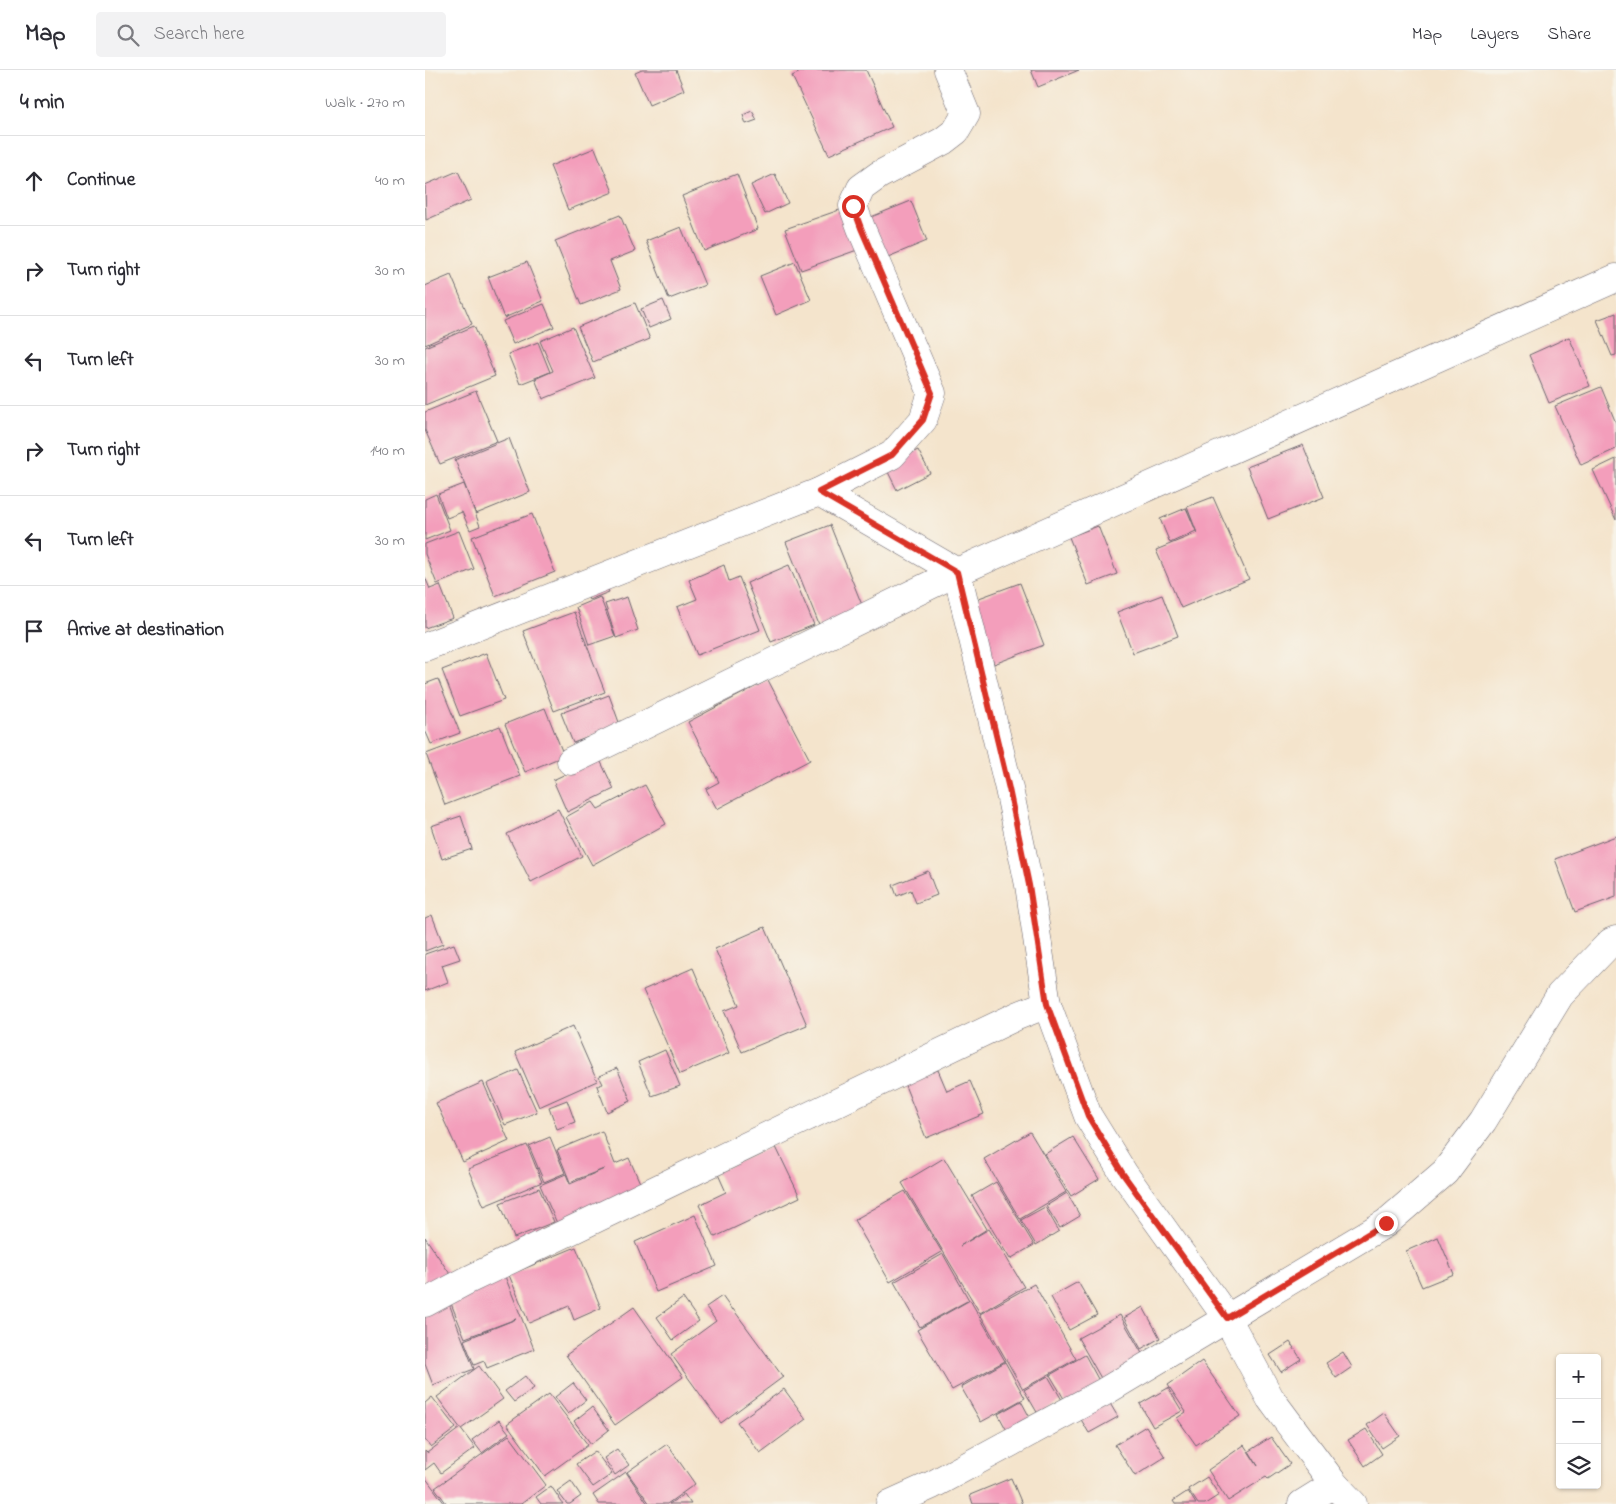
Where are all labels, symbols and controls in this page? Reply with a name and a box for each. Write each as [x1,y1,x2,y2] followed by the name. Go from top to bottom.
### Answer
[96,12,446,57] search box
[25,17,66,52] text: Map
[114,21,142,49] icon: search
[154,21,245,48] text: Search here
[1412,22,1442,48] text: Map
[1470,22,1520,48] text: Layers
[1548,22,1591,48] text: Share
[20,88,64,118] text: 4 min
[325,91,405,115] text: Walk · 270 m
[20,167,48,195] icon: ahead
[67,167,135,194] text: Continue
[375,169,405,193] text: 40 m
[842,195,865,218] route start
[20,257,48,285] icon: right
[67,257,140,284] text: Turn right
[375,259,405,283] text: 30 m
[20,347,48,375] icon: left
[67,347,134,374] text: Turn left
[375,349,405,373] text: 30 m
[20,437,48,465] icon: right
[67,437,140,464] text: Turn right
[370,439,405,463] text: 140 m
[20,527,48,555] icon: left
[67,527,134,554] text: Turn left
[375,529,405,553] text: 30 m
[20,617,48,645] icon: arrive
[67,617,224,644] text: Arrive at destination
[1375,1212,1398,1235] route end
[1556,1354,1601,1489] map controls
[1556,1354,1601,1399] button: +
[1556,1399,1601,1444] button: −
[1556,1444,1601,1489] button: layers

